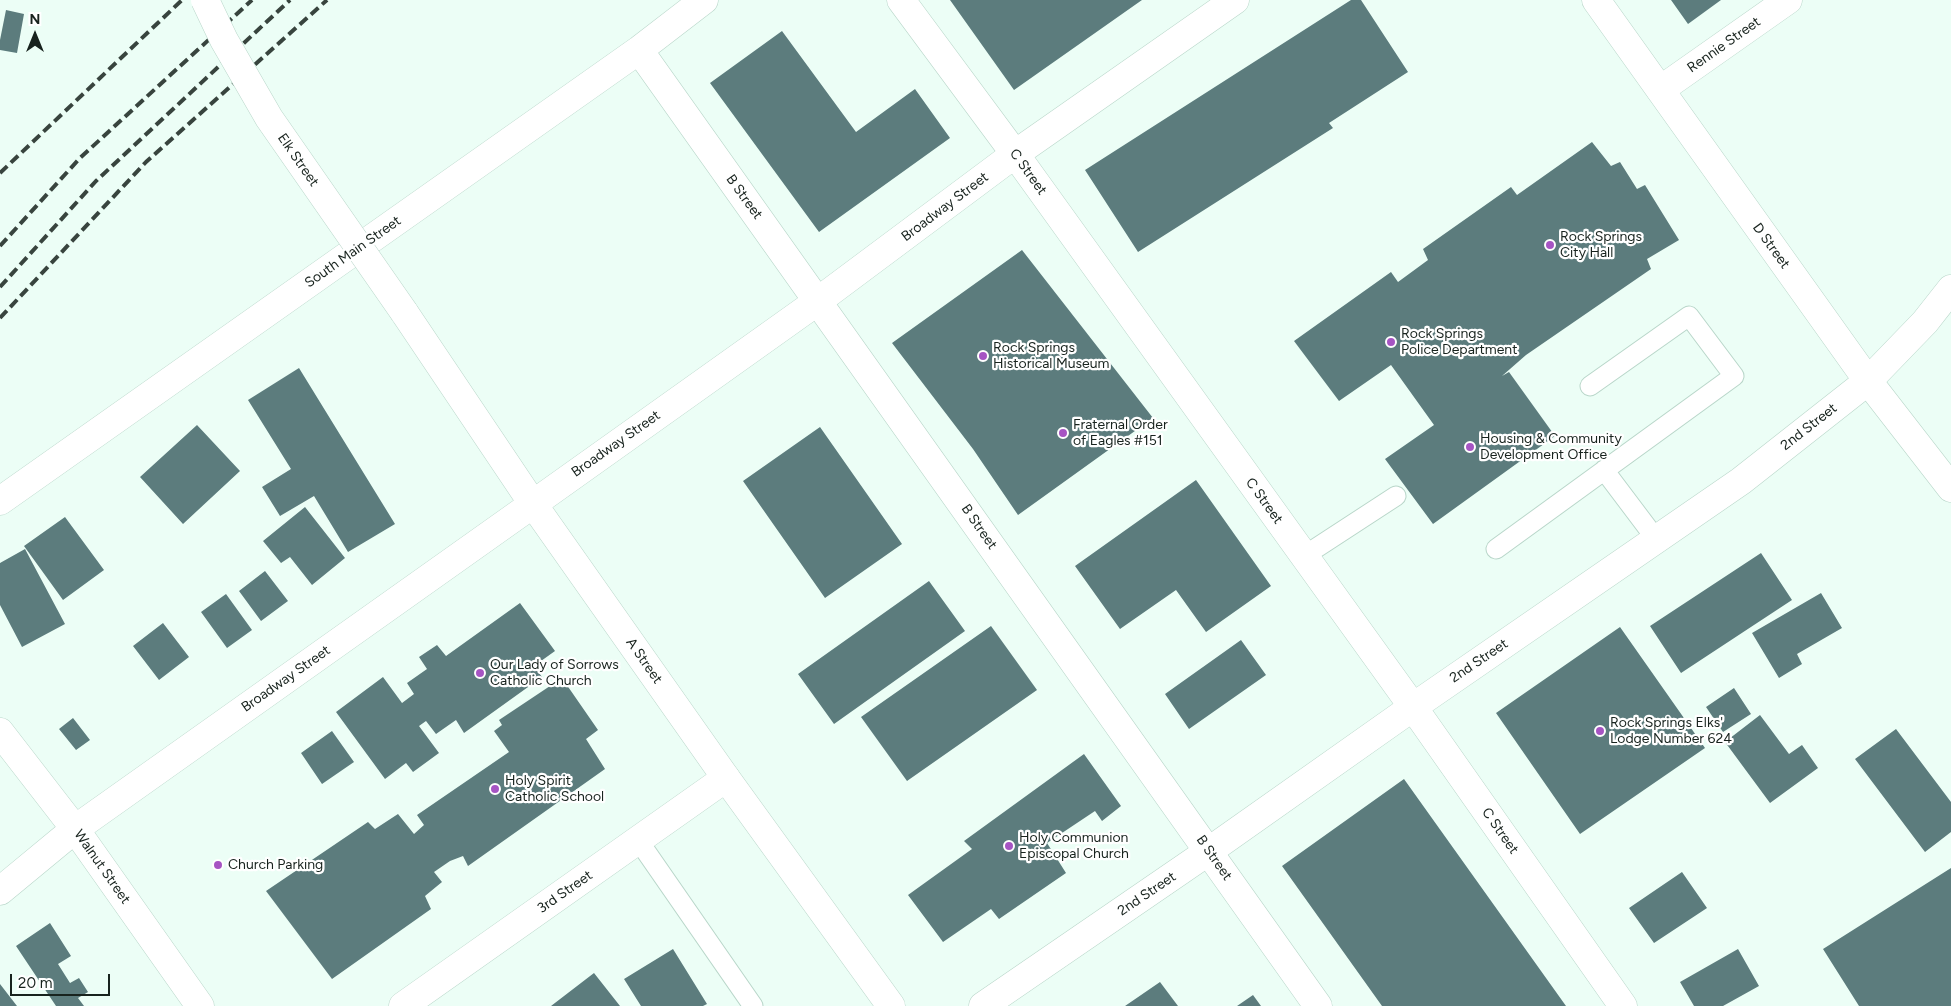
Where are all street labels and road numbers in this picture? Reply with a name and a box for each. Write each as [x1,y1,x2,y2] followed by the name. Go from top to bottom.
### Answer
[1684,14,1764,76] street label: Rennie Street
[274,130,322,190] street label: Elk Street
[1006,146,1050,198] street label: C Street
[898,169,992,245] street label: Broadway Street
[722,171,766,223] street label: B Street
[302,212,404,292] street label: South Main Street
[1749,220,1793,272] street label: D Street
[1778,400,1840,454] street label: 2nd Street
[568,407,664,481] street label: Broadway Street
[1242,475,1286,527] street label: C Street
[957,501,1001,553] street label: B Street
[622,635,666,687] street label: A Street
[1447,635,1511,687] street label: 2nd Street
[238,642,334,716] street label: Broadway Street
[1478,805,1522,857] street label: C Street
[70,827,134,907] street label: Walnut Street
[1192,832,1236,884] street label: B Street
[534,867,596,917] street label: 3rd Street
[1115,868,1179,920] street label: 2nd Street

